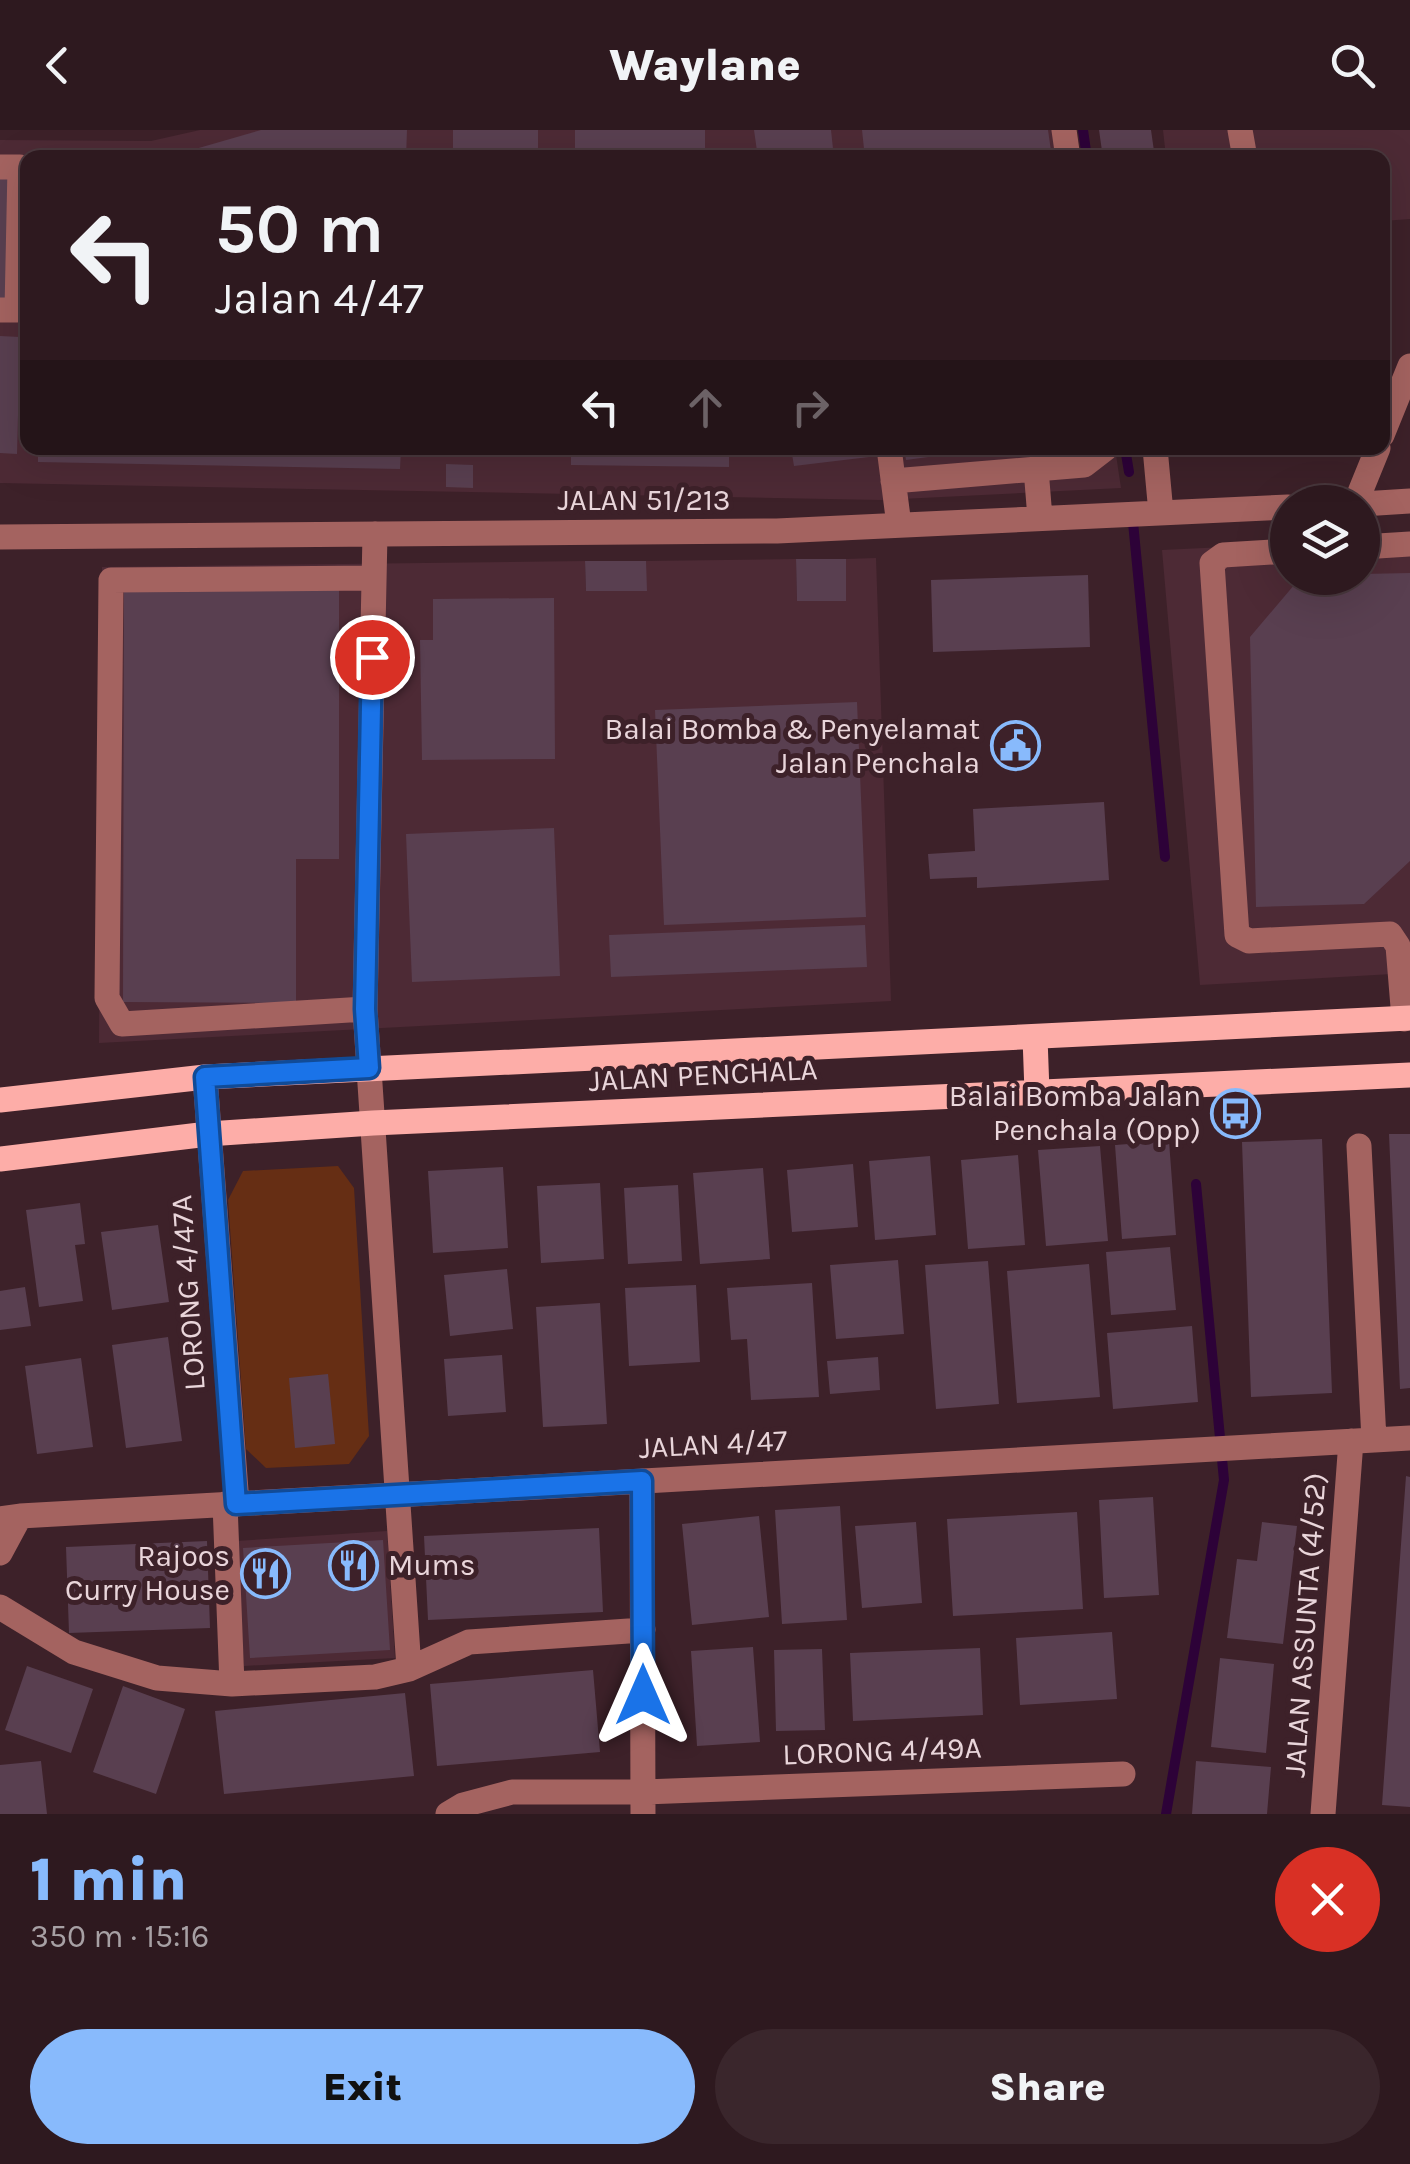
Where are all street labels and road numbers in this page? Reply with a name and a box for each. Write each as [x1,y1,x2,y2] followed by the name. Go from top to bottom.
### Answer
[557,482,731,518] street label: JALAN 51/213
[588,1051,818,1099] street label: JALAN PENCHALA
[163,1194,213,1392] street label: LORONG 4/47A
[638,1422,788,1466] street label: JALAN 4/47
[1276,1471,1334,1779] street label: JALAN ASSUNTA (4/52)
[782,1730,982,1772] street label: LORONG 4/49A

